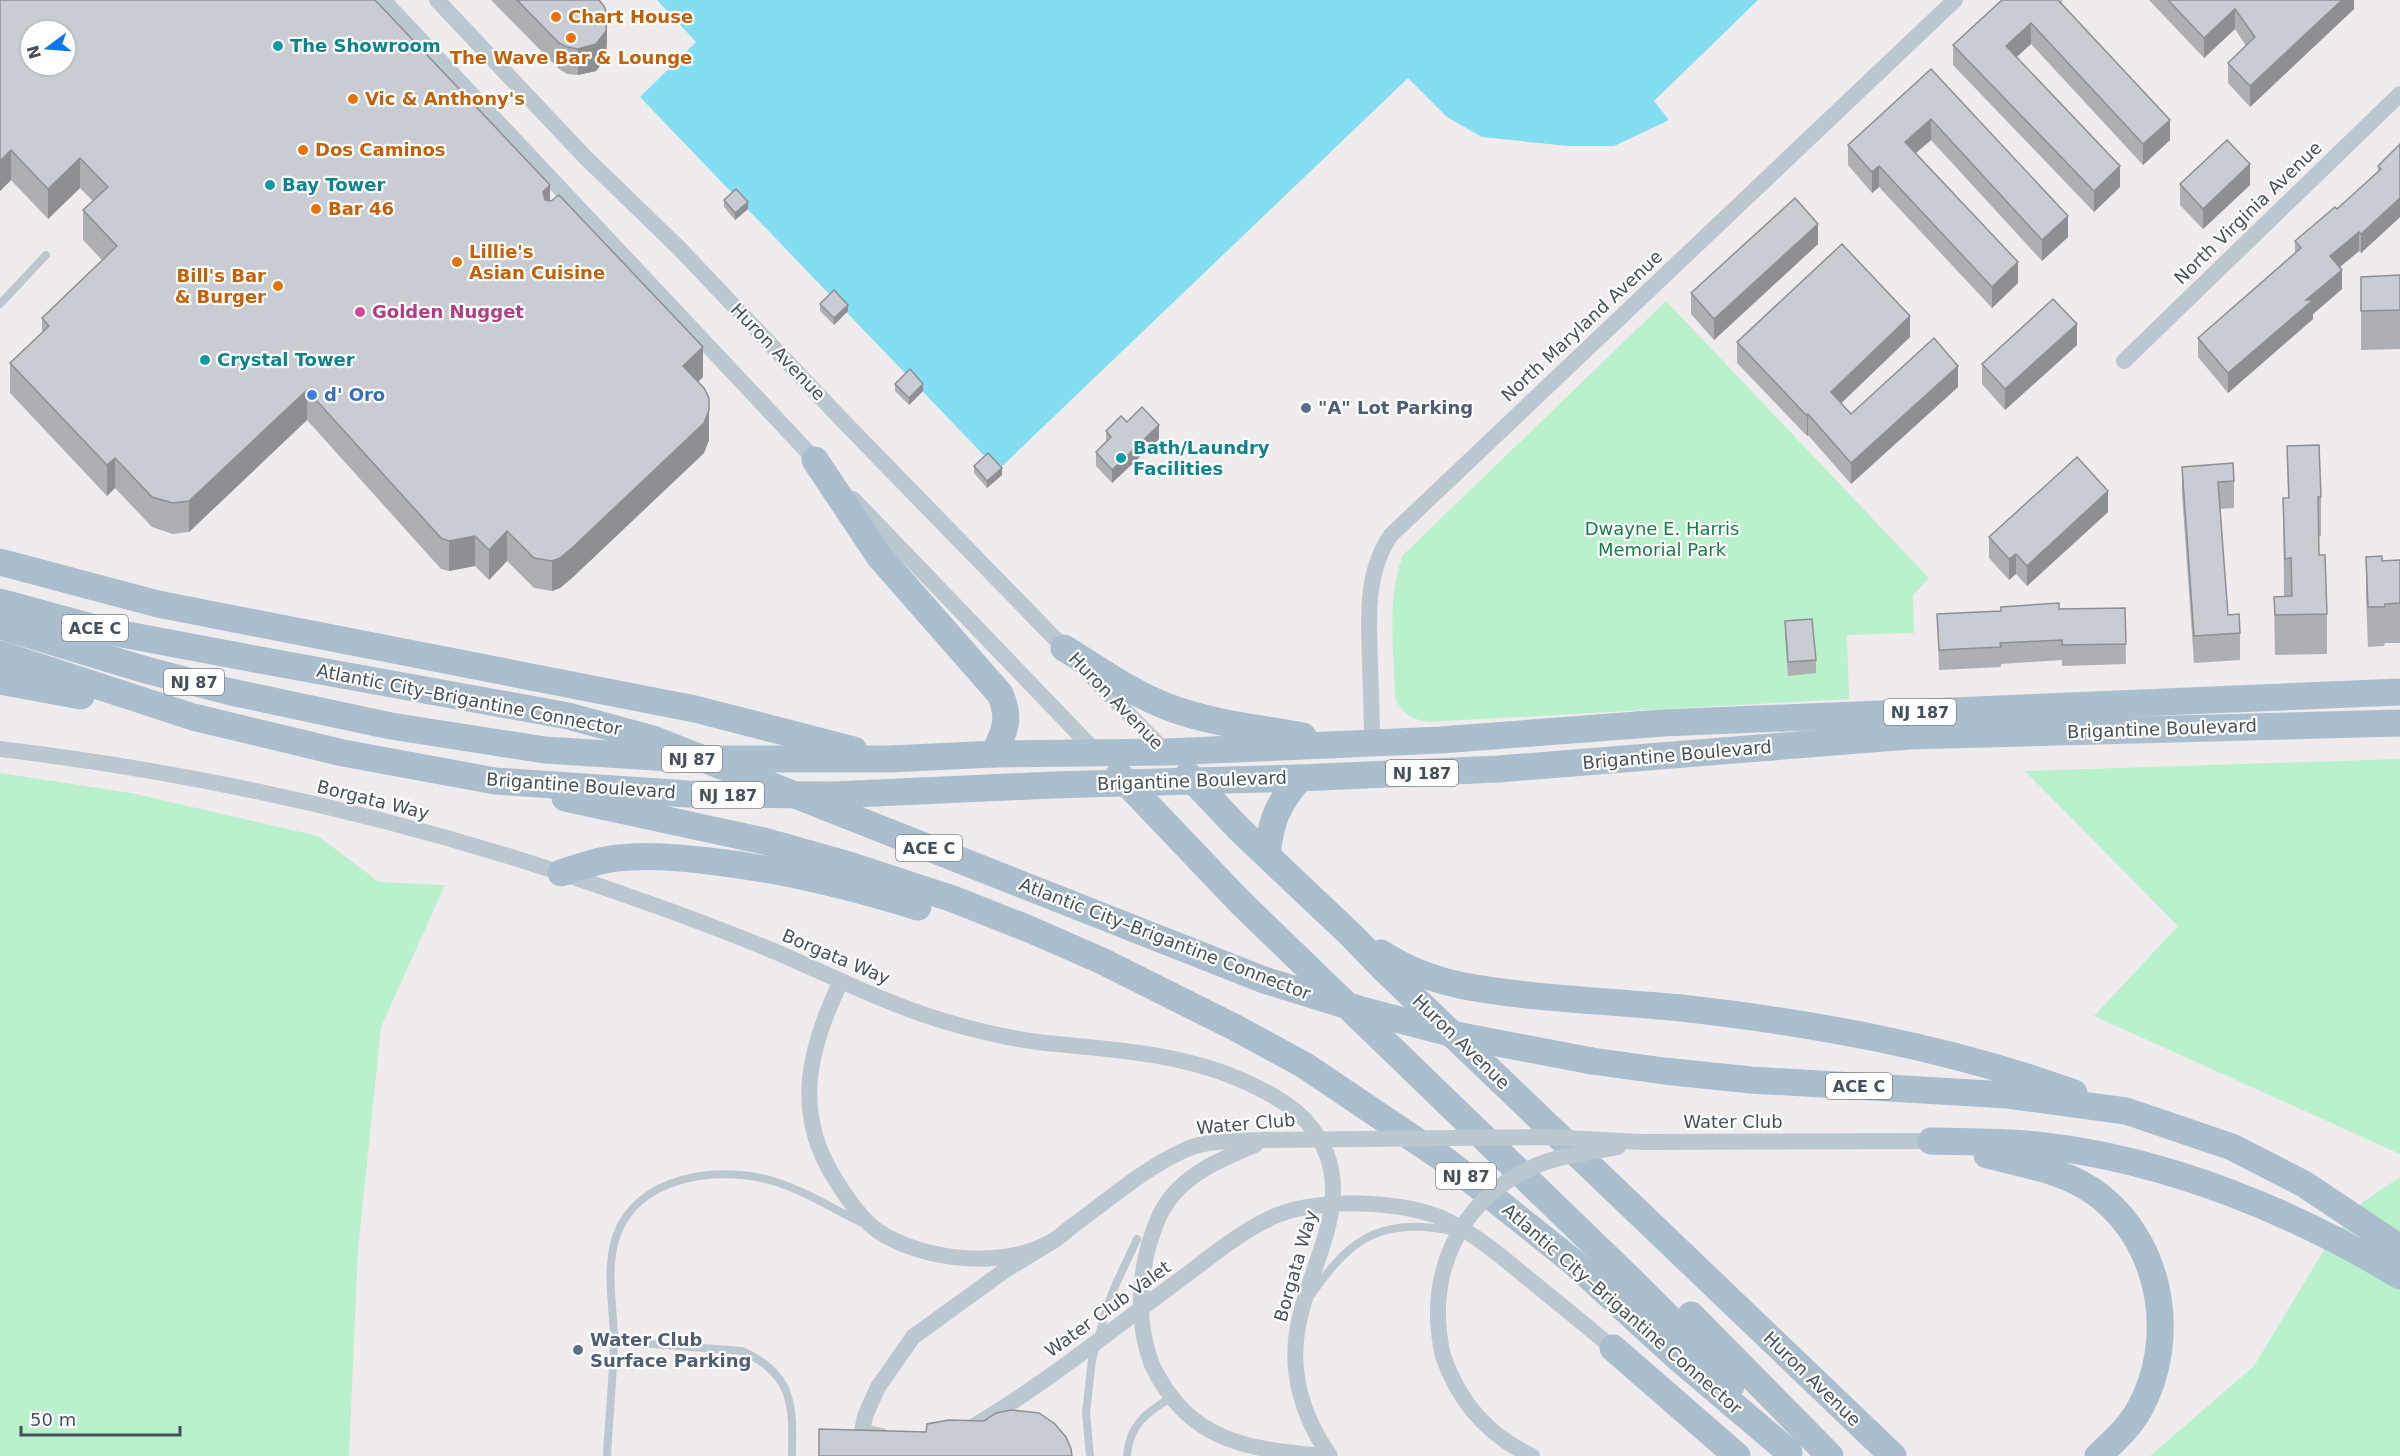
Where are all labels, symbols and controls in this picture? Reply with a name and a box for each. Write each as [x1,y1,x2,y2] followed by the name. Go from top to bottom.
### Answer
[568,6,693,27] place label: Chart House
[549,10,563,24] marker: Chart House
[18,18,78,78] north arrow
[564,31,578,45] marker: The Wave Bar & Lounge
[290,35,441,56] place label: The Showroom
[271,39,285,53] marker: The Showroom
[23,43,45,61] text: N
[450,47,692,68] place label: The Wave Bar & Lounge
[365,88,525,109] place label: Vic & Anthony's
[346,92,360,106] marker: Vic & Anthony's
[2170,137,2326,288] street label: North Virginia Avenue
[315,139,445,160] place label: Dos Caminos
[296,143,310,157] marker: Dos Caminos
[282,174,385,195] place label: Bay Tower
[263,178,277,192] marker: Bay Tower
[328,198,394,219] place label: Bar 46
[309,202,323,216] marker: Bar 46
[469,241,605,283] place label: Lillie's Asian Cuisine
[1497,246,1666,406] street label: North Maryland Avenue
[450,255,464,269] marker: Lillie's Asian Cuisine
[175,265,266,307] place label: Bill's Bar & Burger
[271,279,285,293] marker: Bill's Bar & Burger
[727,299,830,405] street label: Huron Avenue
[372,301,524,322] place label: Golden Nugget
[353,305,367,319] marker: Golden Nugget
[217,349,355,370] place label: Crystal Tower
[198,353,212,367] marker: Crystal Tower
[324,384,385,405] place label: d' Oro
[305,388,319,402] marker: d' Oro
[1318,397,1473,418] place label: "A" Lot Parking
[1299,401,1313,415] marker: "A" Lot Parking
[1133,437,1270,479] place label: Bath/Laundry Facilities
[1114,451,1128,465] marker: Bath/Laundry Facilities
[1585,518,1739,560] park label: Dwayne E. Harris Memorial Park
[62,615,128,641] road number: ACE C
[1065,648,1168,754] street label: Huron Avenue
[315,660,624,740] street label: Atlantic City–Brigantine Connector
[164,669,224,695] road number: NJ 87
[1884,699,1956,725] road number: NJ 187
[2067,715,2257,742] street label: Brigantine Boulevard
[1581,736,1772,773] street label: Brigantine Boulevard
[662,746,722,772] road number: NJ 87
[1386,760,1458,786] road number: NJ 187
[1097,767,1287,794] street label: Brigantine Boulevard
[486,768,676,803] street label: Brigantine Boulevard
[315,775,432,824] street label: Borgata Way
[692,782,764,808] road number: NJ 187
[896,835,962,861] road number: ACE C
[1017,873,1314,1004] street label: Atlantic City–Brigantine Connector
[779,924,894,989] street label: Borgata Way
[1408,990,1514,1093] street label: Huron Avenue
[1826,1073,1892,1099] road number: ACE C
[1196,1109,1296,1138] street label: Water Club
[1683,1111,1783,1132] street label: Water Club
[1436,1163,1496,1189] road number: NJ 87
[1498,1199,1747,1419] street label: Atlantic City–Brigantine Connector
[1270,1207,1322,1324] street label: Borgata Way
[1041,1256,1175,1361] street label: Water Club Valet
[1759,1327,1865,1430] street label: Huron Avenue
[590,1329,751,1371] place label: Water Club Surface Parking
[571,1343,585,1357] marker: Water Club Surface Parking
[21,1399,180,1437] scale bar
[30,1409,76,1430] text: 50 m

